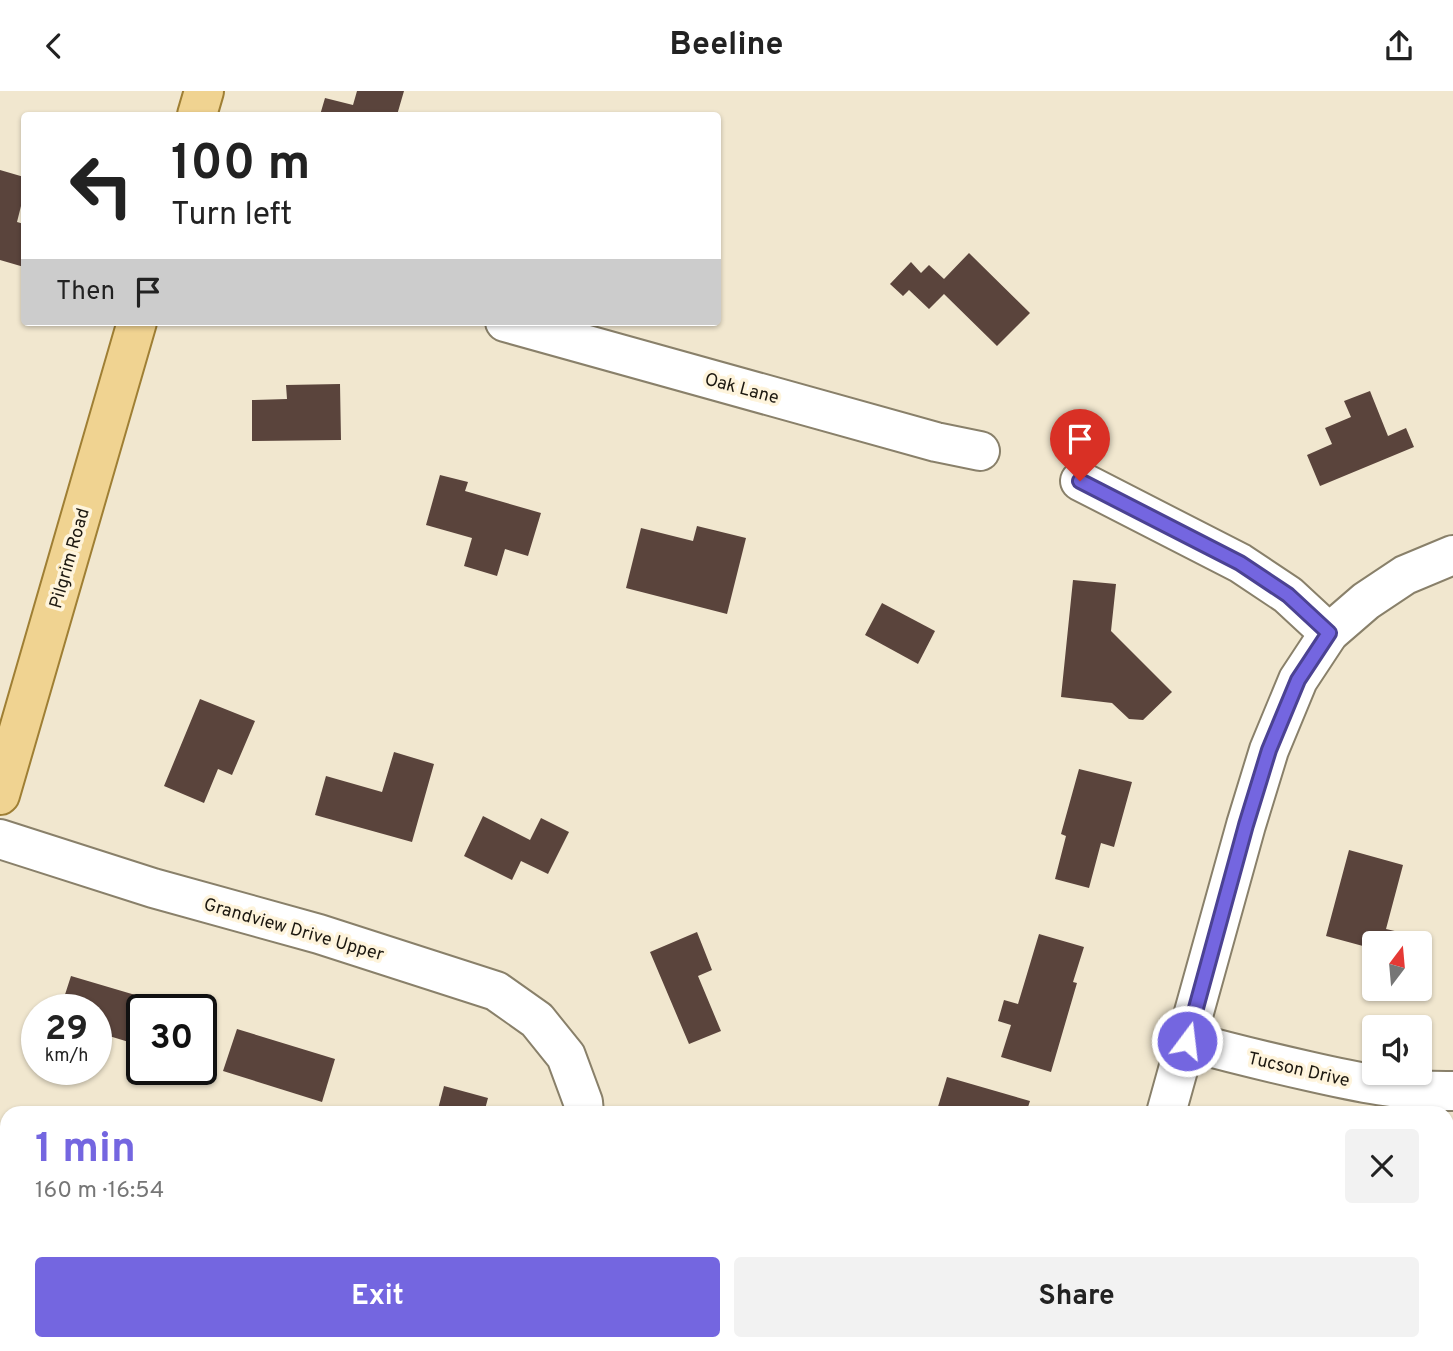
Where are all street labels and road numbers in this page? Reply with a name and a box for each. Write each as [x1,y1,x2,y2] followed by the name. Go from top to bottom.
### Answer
[702,369,781,410] street label: Oak Lane
[45,505,96,611] street label: Pilgrim Road
[201,894,386,967] street label: Grandview Drive Upper
[1245,1048,1352,1093] street label: Tucson Drive

